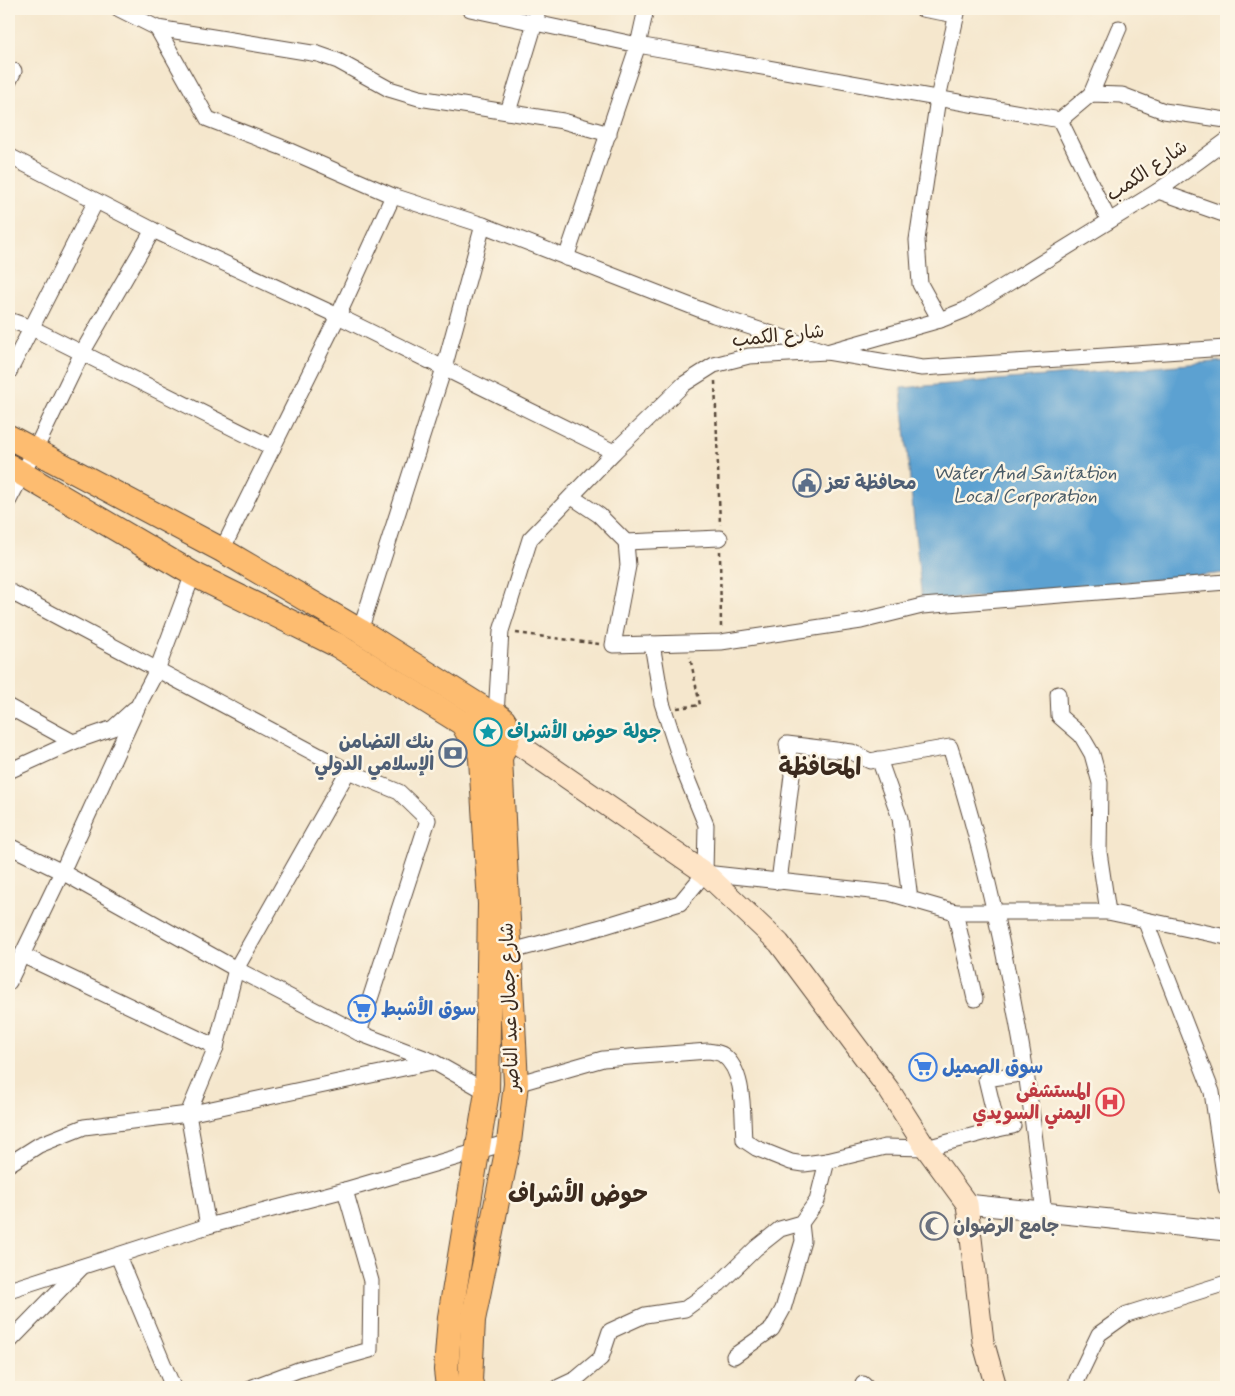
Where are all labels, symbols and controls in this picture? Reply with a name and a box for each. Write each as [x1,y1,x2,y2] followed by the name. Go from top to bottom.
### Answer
[1101,135,1193,207] street label: شارع الكمب
[730,319,826,353] street label: شارع الكمب
[933,460,1117,510] water label: Water And Sanitation Local Corporation
[792,468,822,498] public building icon: محافظة تعز
[824,471,917,496] place label: محافظة تعز
[473,717,503,747] place icon: جولة حوض الأشراف
[507,719,661,745] place label: جولة حوض الأشراف
[315,730,434,780] place label: بنك التضامن الإسلامي الدولي
[438,738,468,768] bank icon: بنك التضامن الإسلامي الدولي
[779,753,861,784] district label: المحافظة
[495,922,526,1094] street label: شارع جمال عبد الناصر
[347,994,377,1024] supermarket icon: سوق الأشبط
[381,996,476,1022] place label: سوق الأشبط
[908,1052,938,1082] supermarket icon: سوق الصميل
[942,1055,1043,1080] place label: سوق الصميل
[973,1079,1091,1129] place label: المستشفى اليمني السويدي
[1095,1087,1125,1117] hospital icon: المستشفى اليمني السويدي
[508,1177,648,1211] district label: حوض الأشراف
[919,1211,949,1241] mosque icon: جامع الرضوان
[953,1214,1059,1239] place label: جامع الرضوان

